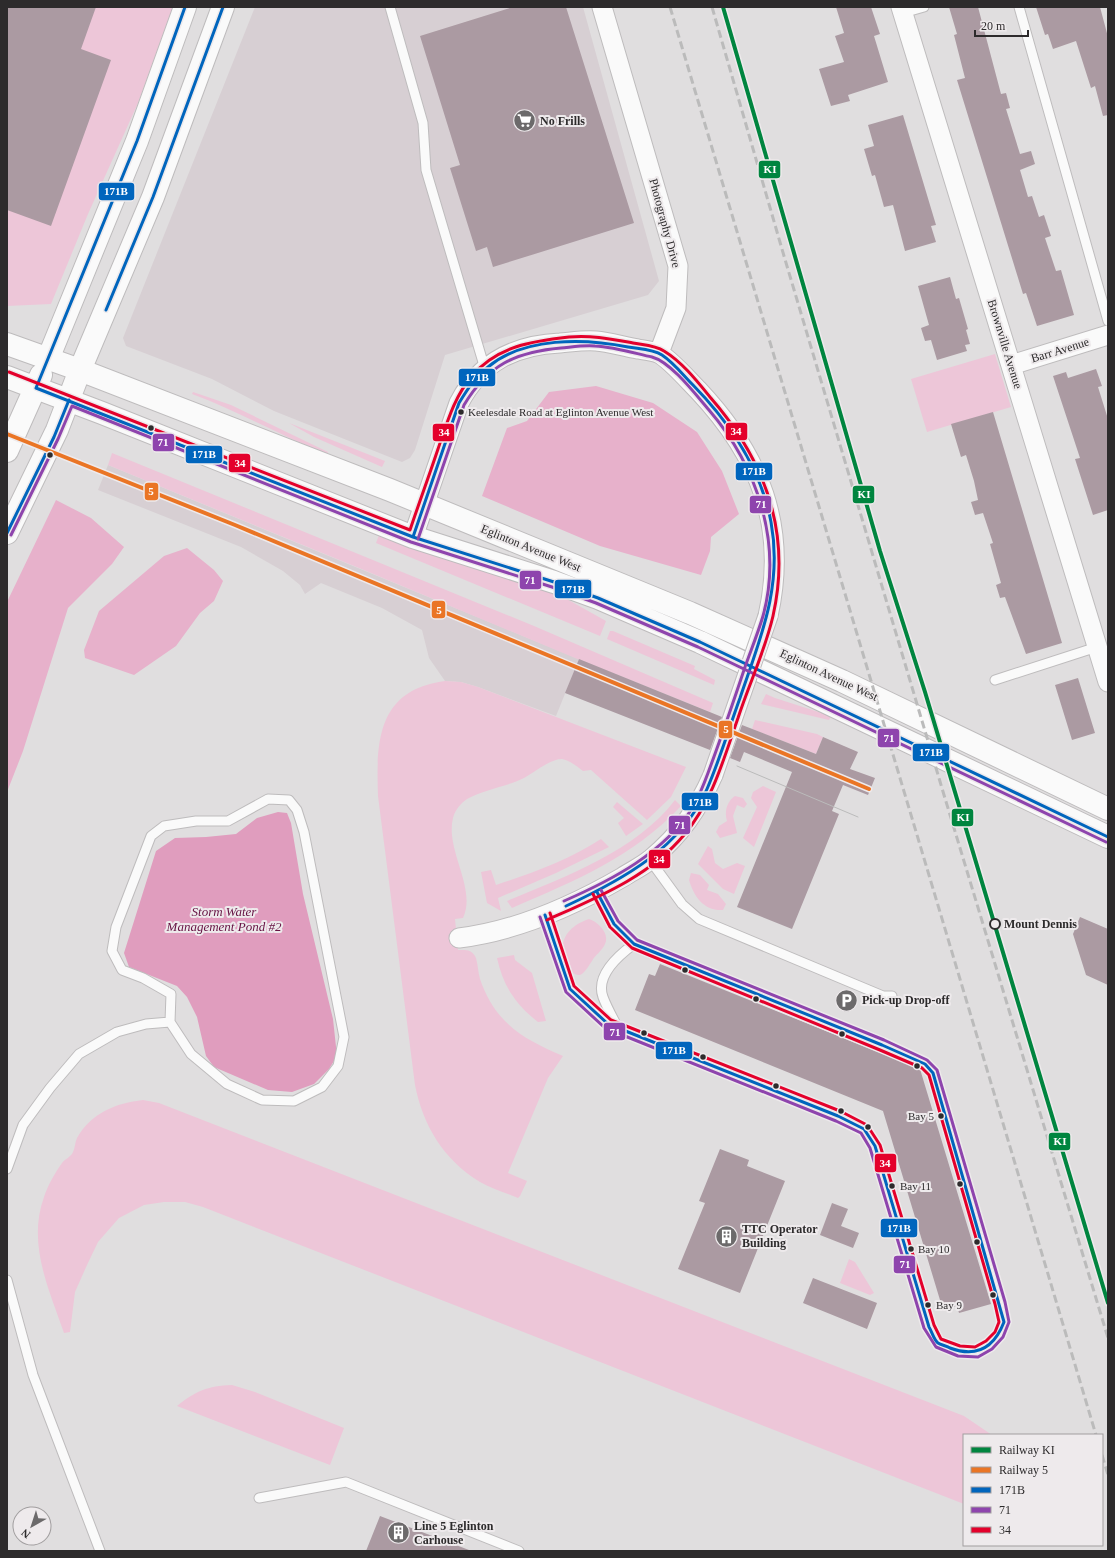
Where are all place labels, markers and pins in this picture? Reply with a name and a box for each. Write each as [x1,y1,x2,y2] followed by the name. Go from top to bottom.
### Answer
[511,108,537,134] supermarket icon: No Frills
[540,114,585,128] place label: No Frills
[468,406,653,418] place label: Keelesdale Road at Eglinton Avenue West
[456,407,466,417] marker: Keelesdale Road at Eglinton Avenue West
[146,423,156,433] unlabelled marker
[45,450,55,460] unlabelled marker
[1004,917,1077,931] place label: Mount Dennis
[989,918,1001,930] marker: Mount Dennis
[680,965,690,975] unlabelled marker
[833,987,859,1013] parking icon: Pick-up Drop-off
[862,993,950,1007] place label: Pick-up Drop-off
[751,994,761,1004] unlabelled marker
[639,1028,649,1038] unlabelled marker
[837,1029,847,1039] unlabelled marker
[698,1052,708,1062] unlabelled marker
[912,1061,922,1071] unlabelled marker
[771,1081,781,1091] unlabelled marker
[836,1106,846,1116] unlabelled marker
[908,1110,934,1122] place label: Bay 5
[936,1111,946,1121] marker: Bay 5
[863,1122,873,1132] unlabelled marker
[955,1179,965,1189] unlabelled marker
[900,1180,931,1192] place label: Bay 11
[887,1181,897,1191] marker: Bay 11
[742,1222,818,1250] place label: TTC Operator Building
[714,1223,740,1249] building icon: TTC Operator Building
[972,1237,982,1247] unlabelled marker
[918,1243,950,1255] place label: Bay 10
[906,1244,916,1254] marker: Bay 10
[988,1290,998,1300] unlabelled marker
[936,1299,962,1311] place label: Bay 9
[923,1300,933,1310] marker: Bay 9
[414,1519,494,1547] place label: Line 5 Eglinton Carhouse
[386,1520,412,1546] building icon: Line 5 Eglinton Carhouse

